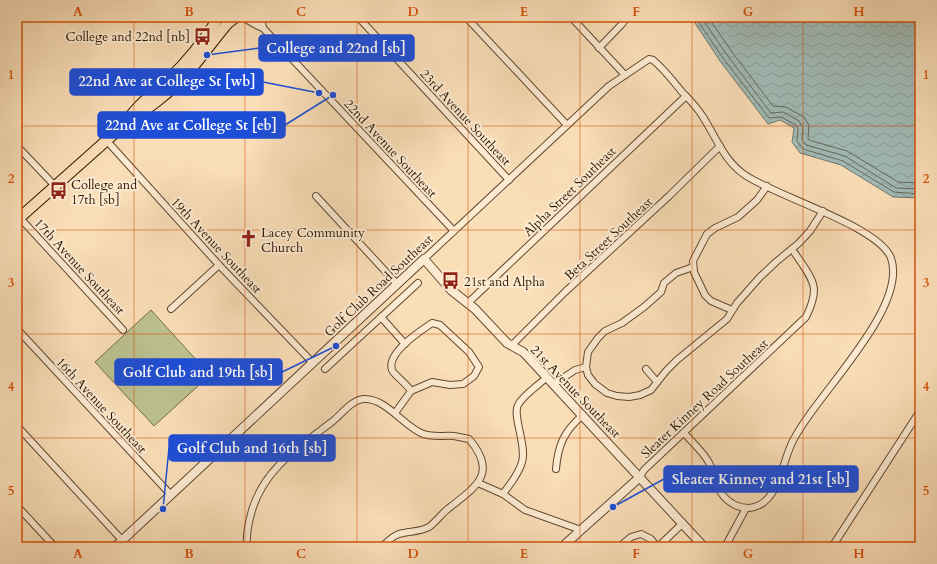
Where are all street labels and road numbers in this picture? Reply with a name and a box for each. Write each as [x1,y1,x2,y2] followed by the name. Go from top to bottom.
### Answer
[416,65,515,170] street label: 23rd Avenue Southeast
[340,95,441,202] street label: 22nd Avenue Southeast
[519,143,620,241] street label: Alpha Street Southeast
[561,193,657,284] street label: Beta Street Southeast
[167,194,266,298] street label: 19th Avenue Southeast
[30,215,129,319] street label: 17th Avenue Southeast
[320,230,437,341] street label: Golf Club Road Southeast
[637,335,772,463] street label: Sleater Kinney Road Southeast
[526,341,624,442] street label: 21st Avenue Southeast
[52,354,151,458] street label: 16th Avenue Southeast

